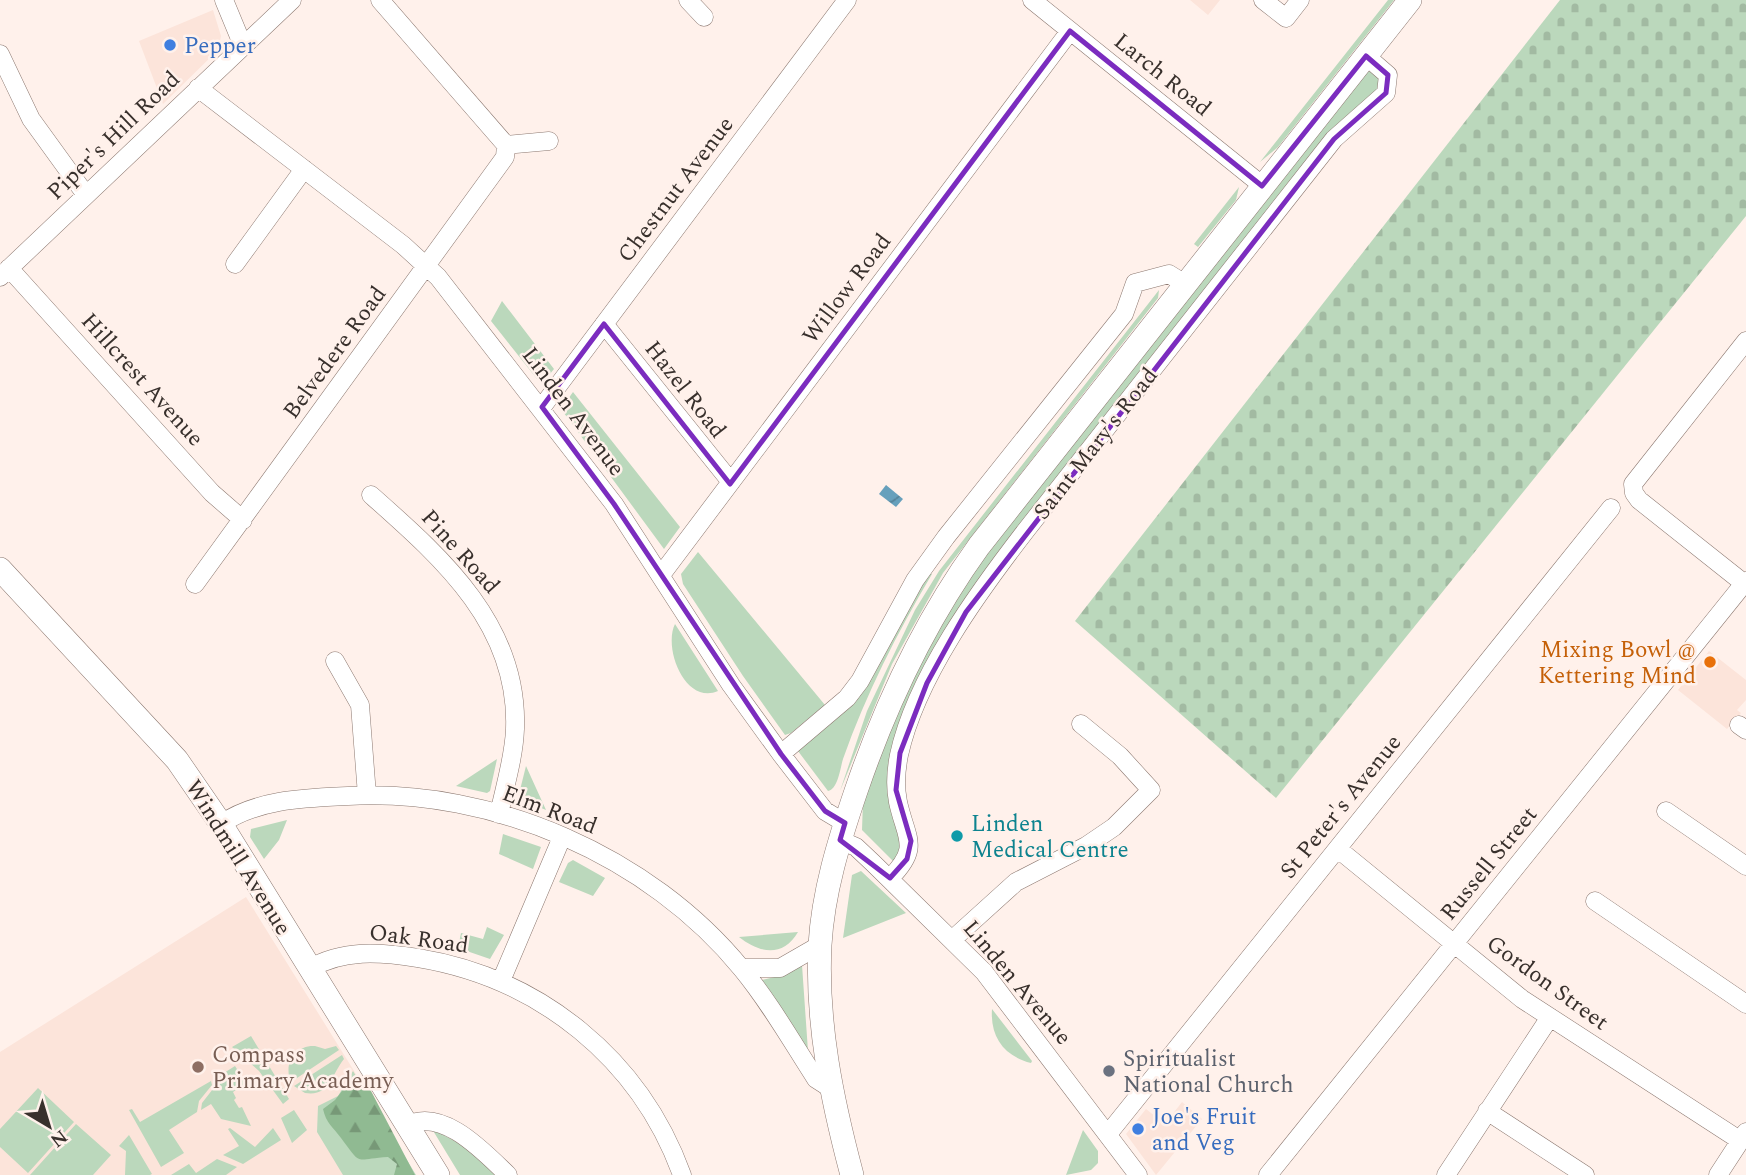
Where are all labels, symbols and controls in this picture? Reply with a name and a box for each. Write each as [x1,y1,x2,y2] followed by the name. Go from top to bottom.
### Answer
[1106,25,1219,126] street label: Larch Road
[184,29,256,64] place label: Pepper
[162,37,178,53] marker: Pepper
[39,63,189,209] street label: Piper's Hill Road
[609,109,743,270] street label: Chestnut Avenue
[794,226,900,352] street label: Willow Road
[275,279,396,427] street label: Belvedere Road
[72,305,212,455] street label: Hillcrest Avenue
[635,333,734,447] street label: Hazel Road
[512,340,633,484] street label: Linden Avenue
[1025,360,1167,528] street label: Saint Mary's Road
[412,502,508,602] street label: Pine Road
[1538,633,1696,694] place label: Mixing Bowl @ Kettering Mind
[1702,654,1718,670] marker: Mixing Bowl @ Kettering Mind
[1272,727,1411,887] street label: St Peter's Avenue
[176,773,300,942] street label: Windmill Avenue
[497,776,602,845] street label: Elm Road
[1432,799,1546,929] street label: Russell Street
[971,807,1129,868] place label: Linden Medical Centre
[949,828,965,844] marker: Linden Medical Centre
[954,913,1080,1053] street label: Linden Avenue
[367,915,471,964] street label: Oak Road
[1479,927,1616,1040] street label: Gordon Street
[212,1038,394,1099] place label: Compass Primary Academy
[1123,1042,1294,1103] place label: Spiritualist National Church
[190,1059,206,1075] marker: Compass Primary Academy
[1101,1063,1117,1079] marker: Spiritualist National Church
[14,1091,84,1161] north arrow
[1152,1100,1256,1161] place label: Joe's Fruit and Veg
[1130,1121,1146,1137] marker: Joe's Fruit and Veg
[44,1122,74,1154] text: N

